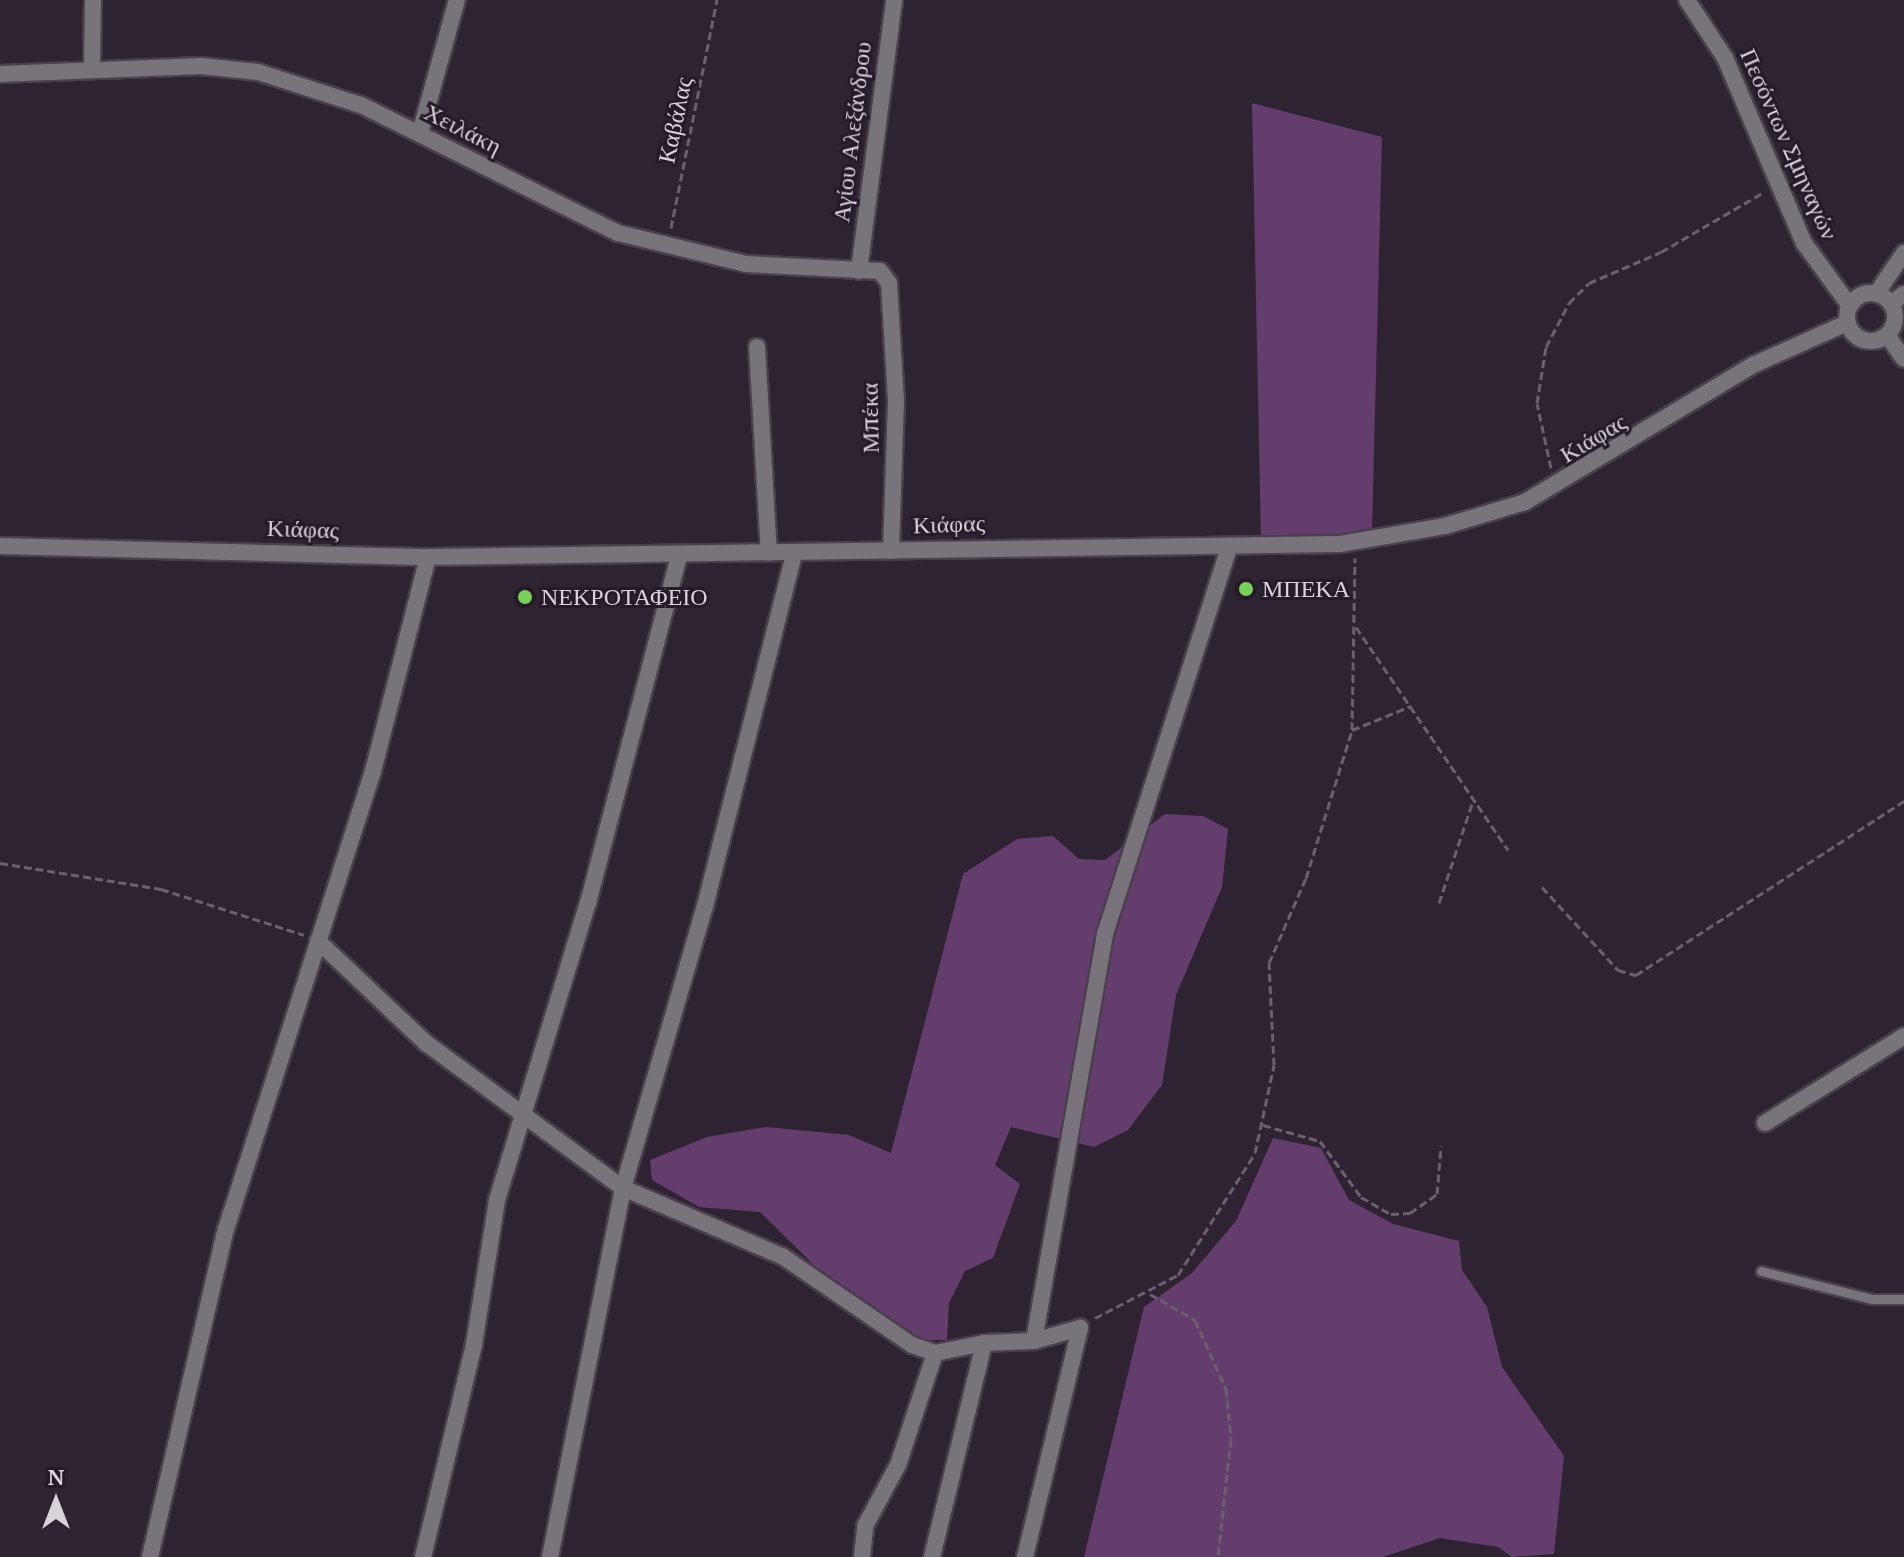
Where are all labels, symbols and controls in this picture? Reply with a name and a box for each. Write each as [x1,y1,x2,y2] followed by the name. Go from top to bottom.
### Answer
[827,40,877,224] street label: Αγίου Αλεξάνδρου
[1734,44,1844,244] street label: Πεσόντων Σμηναγών
[652,74,698,166] street label: Καβάλας
[420,97,506,161] street label: Χειλάκη
[855,382,885,454] street label: Μπέκα
[1555,407,1631,469] street label: Κιάφας
[912,508,986,540] street label: Κιάφας
[266,513,340,545] street label: Κιάφας
[1262,575,1350,603] place label: ΜΠΕΚΑ
[1237,580,1255,598] marker: ΜΠΕΚΑ
[541,583,708,611] place label: ΝΕΚΡΟΤΑΦΕΙΟ
[516,588,534,606] marker: ΝΕΚΡΟΤΑΦΕΙΟ
[16,1461,96,1541] north arrow
[48,1462,64,1491] text: N

